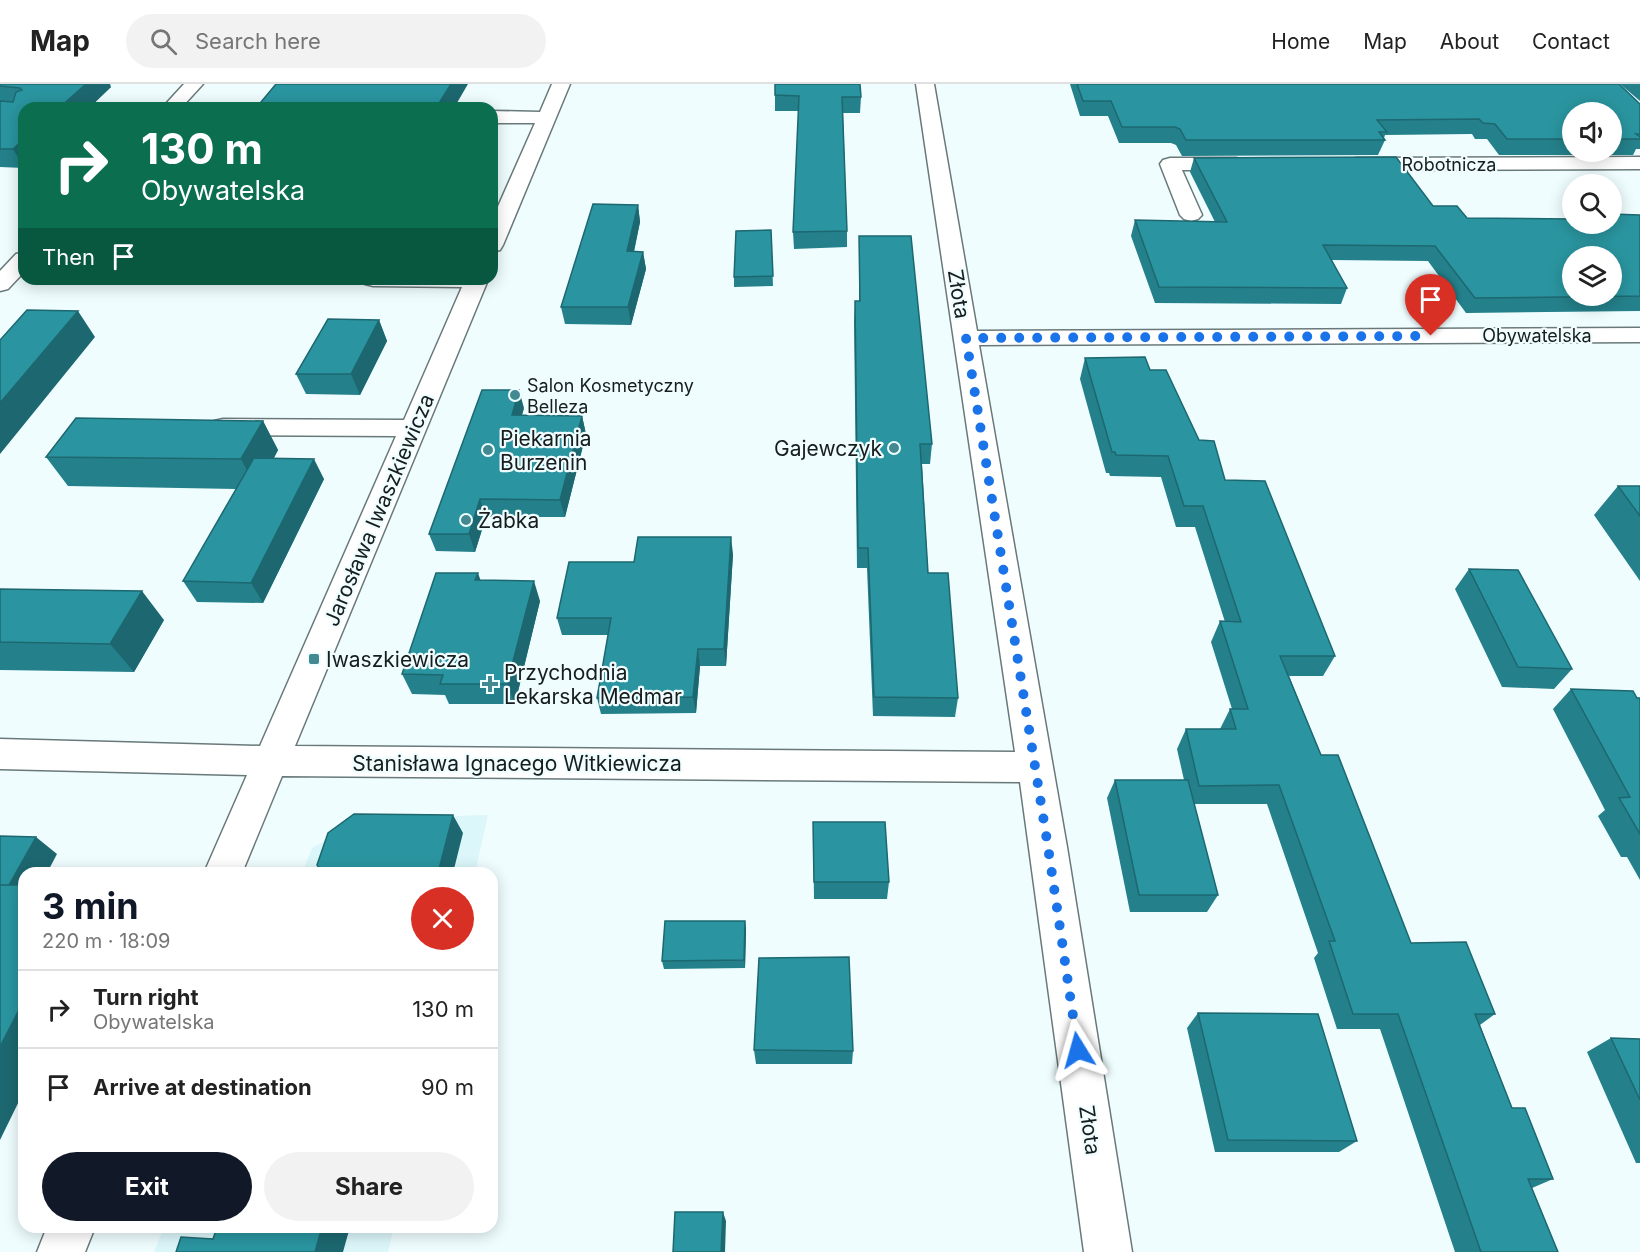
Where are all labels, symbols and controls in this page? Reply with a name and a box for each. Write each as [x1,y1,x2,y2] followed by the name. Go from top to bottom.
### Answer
[126,14,546,68] search box
[30,24,90,58] text: Map
[147,25,180,58] icon: search
[195,28,321,54] text: Search here
[1271,29,1330,54] text: Home
[1363,29,1407,54] text: Map
[1440,29,1499,54] text: About
[1532,29,1610,54] text: Contact
[1562,102,1622,306] map controls
[1562,102,1622,162] button: sound
[141,123,263,174] text: 130 m
[42,126,120,204] icon: right
[1402,154,1496,175] street label: Robotnicza
[141,174,305,207] text: Obywatelska
[1562,174,1622,234] button: search
[107,240,140,273] icon: arrive
[42,244,95,270] text: Then
[1562,246,1622,306] button: layers
[943,268,975,320] street label: Złota
[1405,274,1456,336] pin
[1414,283,1447,316] icon: arrive
[1482,325,1592,346] street label: Obywatelska
[527,375,694,417] place label: Salon Kosmetyczny Belleza
[508,388,522,402] marker: Salon Kosmetyczny Belleza
[319,390,439,630] street label: Jarosława Iwaszkiewicza
[500,426,592,475] place label: Piekarnia Burzenin
[774,436,882,461] place label: Gajewczyk
[887,441,901,455] marker: Gajewczyk
[481,443,495,457] marker: Piekarnia Burzenin
[478,507,539,533] place label: Żabka
[459,513,473,527] marker: Żabka
[326,647,469,672] place label: Iwaszkiewicza
[307,652,321,666] marker: Iwaszkiewicza
[504,660,682,709] place label: Przychodnia Lekarska Medmar
[481,675,499,693] marker: Przychodnia Lekarska Medmar
[352,751,682,776] street label: Stanisława Ignacego Witkiewicza
[42,884,139,928] text: 3 min
[411,887,474,950] button: close
[42,929,170,953] text: 220 m · 18:09
[93,984,199,1010] text: Turn right
[42,993,75,1026] icon: right
[412,996,474,1022] text: 130 m
[93,1010,215,1034] text: Obywatelska
[1046,1018,1110,1082] position arrow
[42,1071,75,1104] icon: arrive
[93,1074,312,1100] text: Arrive at destination
[421,1074,474,1100] text: 90 m
[1074,1104,1106,1156] street label: Złota
[42,1152,252,1221] button: Exit
[264,1152,474,1221] button: Share

